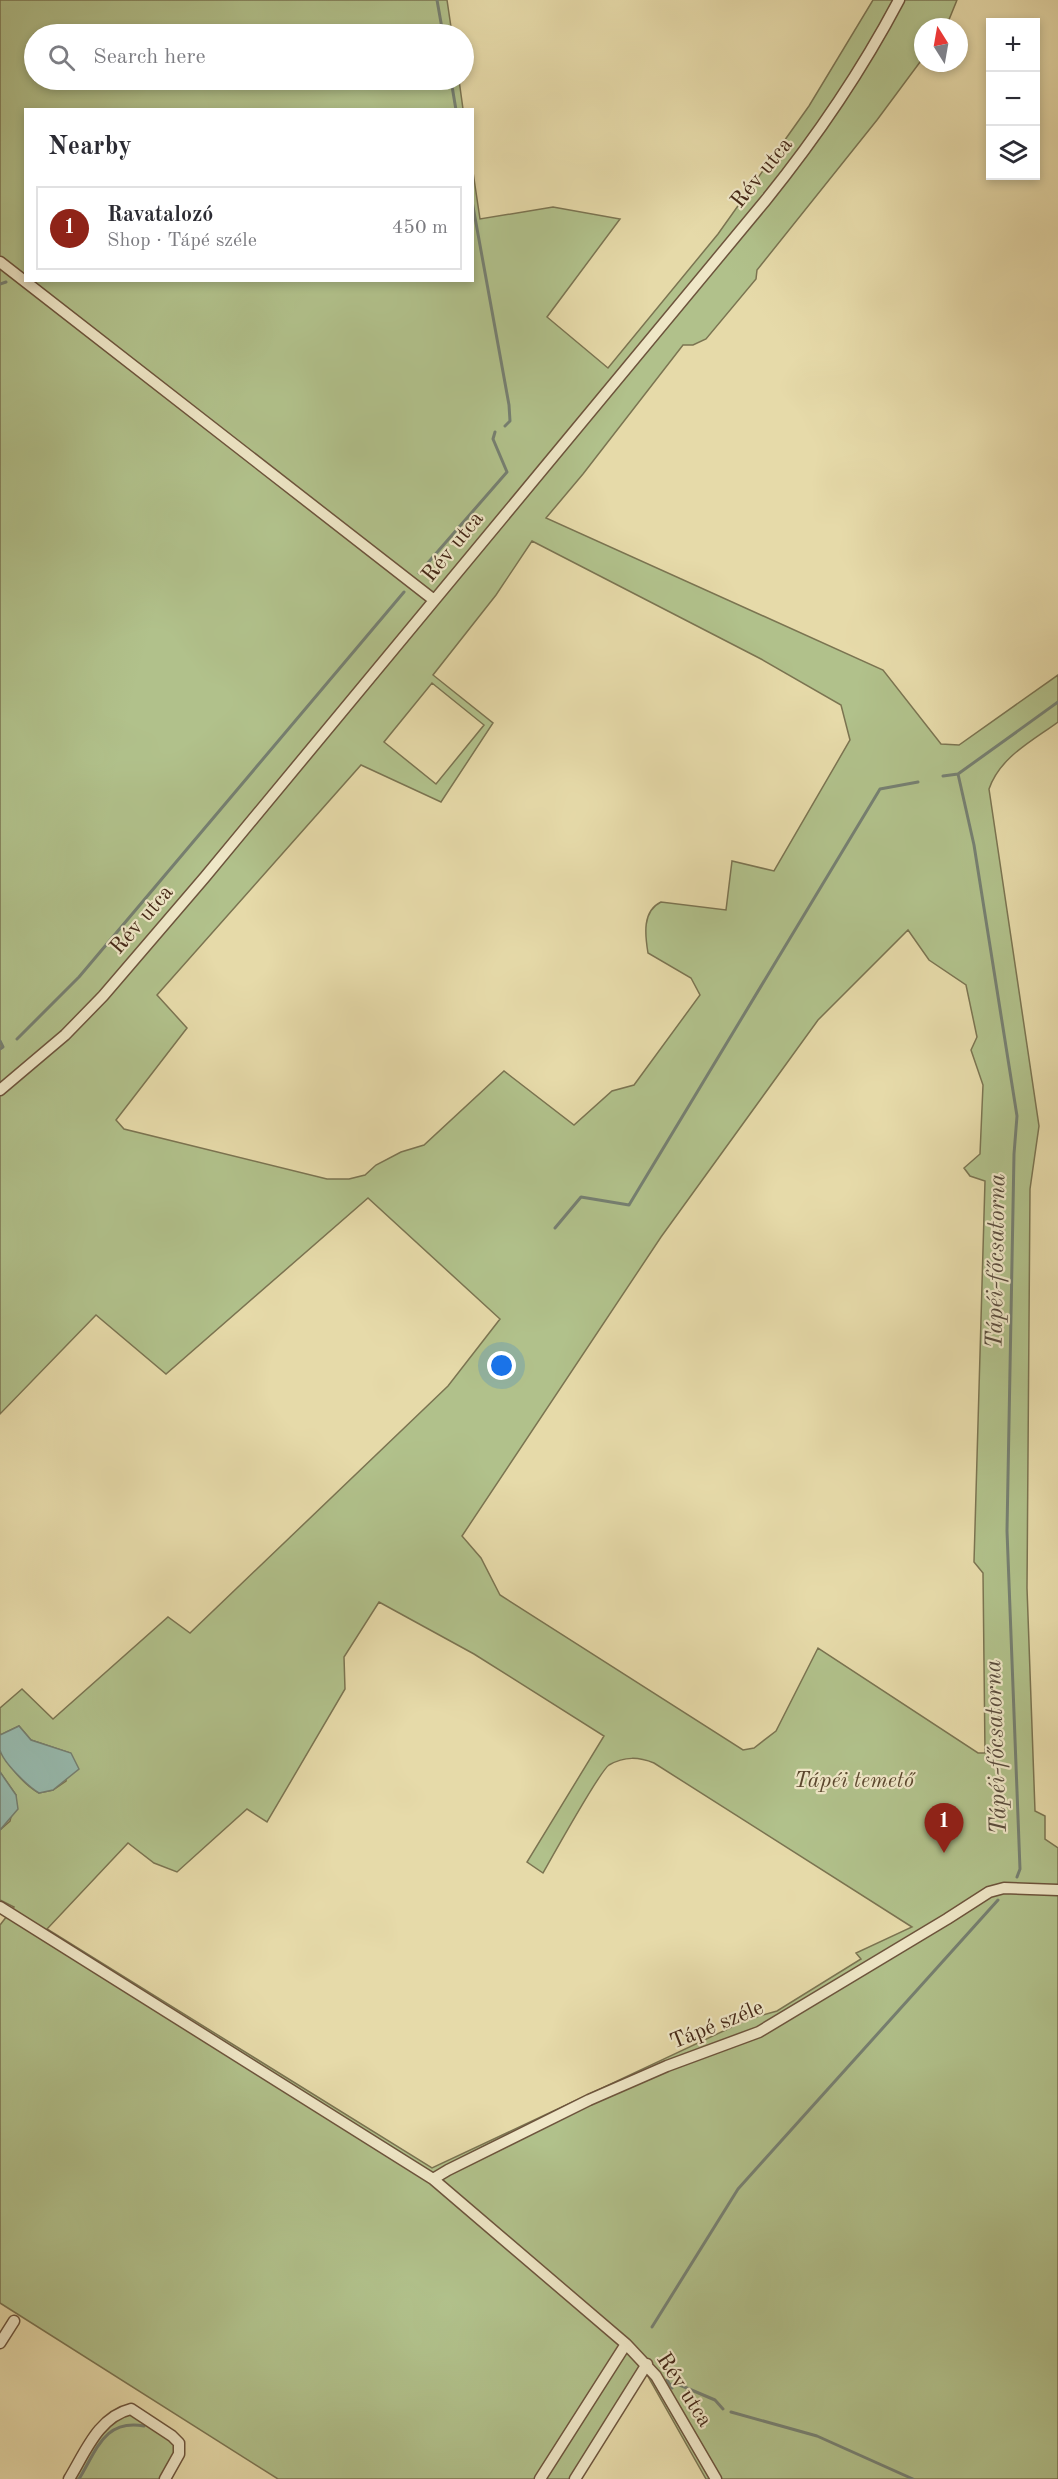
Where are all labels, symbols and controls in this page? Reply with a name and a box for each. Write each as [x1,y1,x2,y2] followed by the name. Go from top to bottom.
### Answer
[914,18,968,72] north arrow
[986,18,1040,180] map controls
[986,18,1040,72] button: +
[24,24,474,90] search box
[45,41,78,74] icon: search
[93,46,206,68] text: Search here
[986,72,1040,126] button: −
[986,126,1040,180] button: layers
[727,133,797,212] street label: Rév utca
[48,134,132,160] text: Nearby
[107,204,213,226] text: Ravatalozó
[64,218,75,238] text: 1
[392,218,448,238] text: 450 m
[107,231,257,251] text: Shop · Tápé széle
[418,507,488,586] street label: Rév utca
[106,881,178,959] street label: Rév utca
[983,1173,1011,1349] water label: Tápéi-főcsatorna
[487,1351,516,1380] your location
[982,1659,1012,1835] water label: Tápéi-főcsatorna
[794,1770,916,1792] park label: Tápéi temető
[924,1804,964,1853] pin: 1
[667,1996,767,2054] street label: Tápé széle
[652,2349,716,2431] street label: Rév utca

